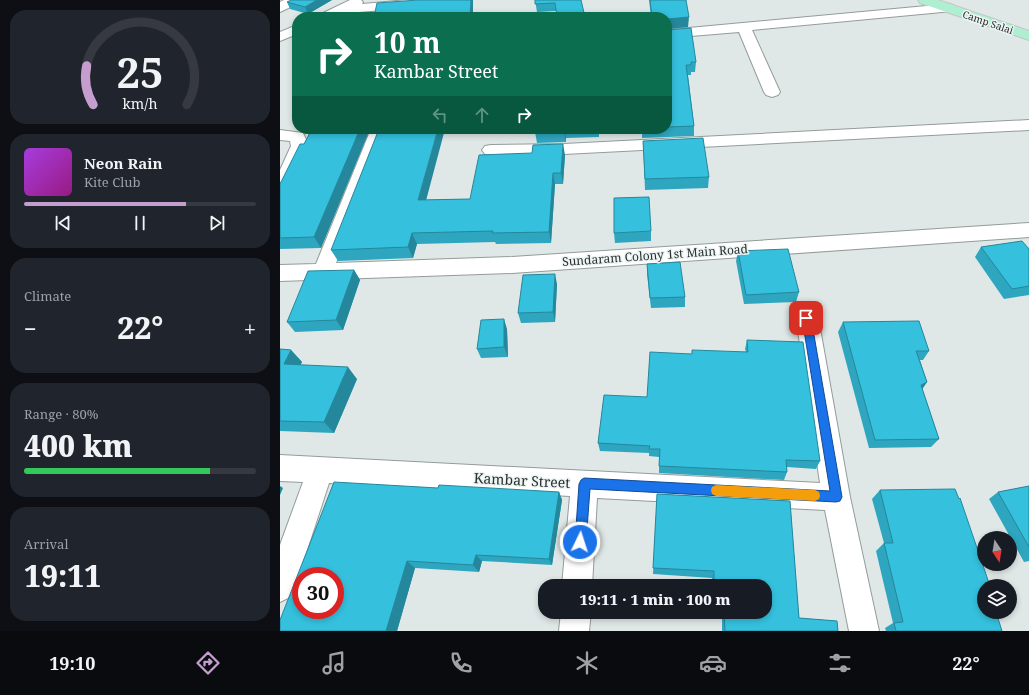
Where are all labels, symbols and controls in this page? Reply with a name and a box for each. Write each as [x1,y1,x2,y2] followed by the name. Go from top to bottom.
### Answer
[961,7,1016,37] street label: Camp Salai
[374,23,441,61] text: 10 m
[308,28,360,80] icon: right
[116,44,164,100] text: 25
[374,59,498,83] text: Kambar Street
[122,94,158,113] text: km/h
[429,104,451,126] icon: left
[471,104,493,126] icon: ahead
[513,104,535,126] icon: right
[84,153,162,173] text: Neon Rain
[84,173,140,191] text: Kite Club
[52,212,74,234] icon: previous
[129,212,151,234] icon: pause
[206,212,228,234] icon: next
[562,240,749,270] street label: Sundaram Colony 1st Main Road
[24,287,71,305] text: Climate
[789,301,823,335] pin
[117,307,163,348] text: 22°
[795,307,817,329] icon: arrive
[24,313,37,343] text: −
[244,313,256,343] text: +
[24,405,98,423] text: Range · 80%
[24,425,133,466] text: 400 km
[473,468,571,492] street label: Kambar Street
[559,521,601,563] position arrow
[977,531,1017,571] north arrow
[977,531,1017,619] map controls
[24,535,68,553] text: Arrival
[24,555,101,596] text: 19:11
[292,567,344,619] speed limit sign: 30
[977,579,1017,619] button: layers
[579,589,731,609] text: 19:11 · 1 min · 100 m
[194,649,222,677] icon: directions
[320,649,348,677] icon: music
[447,649,475,677] icon: phone
[573,649,601,677] icon: climate
[699,649,727,677] icon: car
[826,649,854,677] icon: filters
[49,651,95,675] text: 19:10
[952,651,980,675] text: 22°

